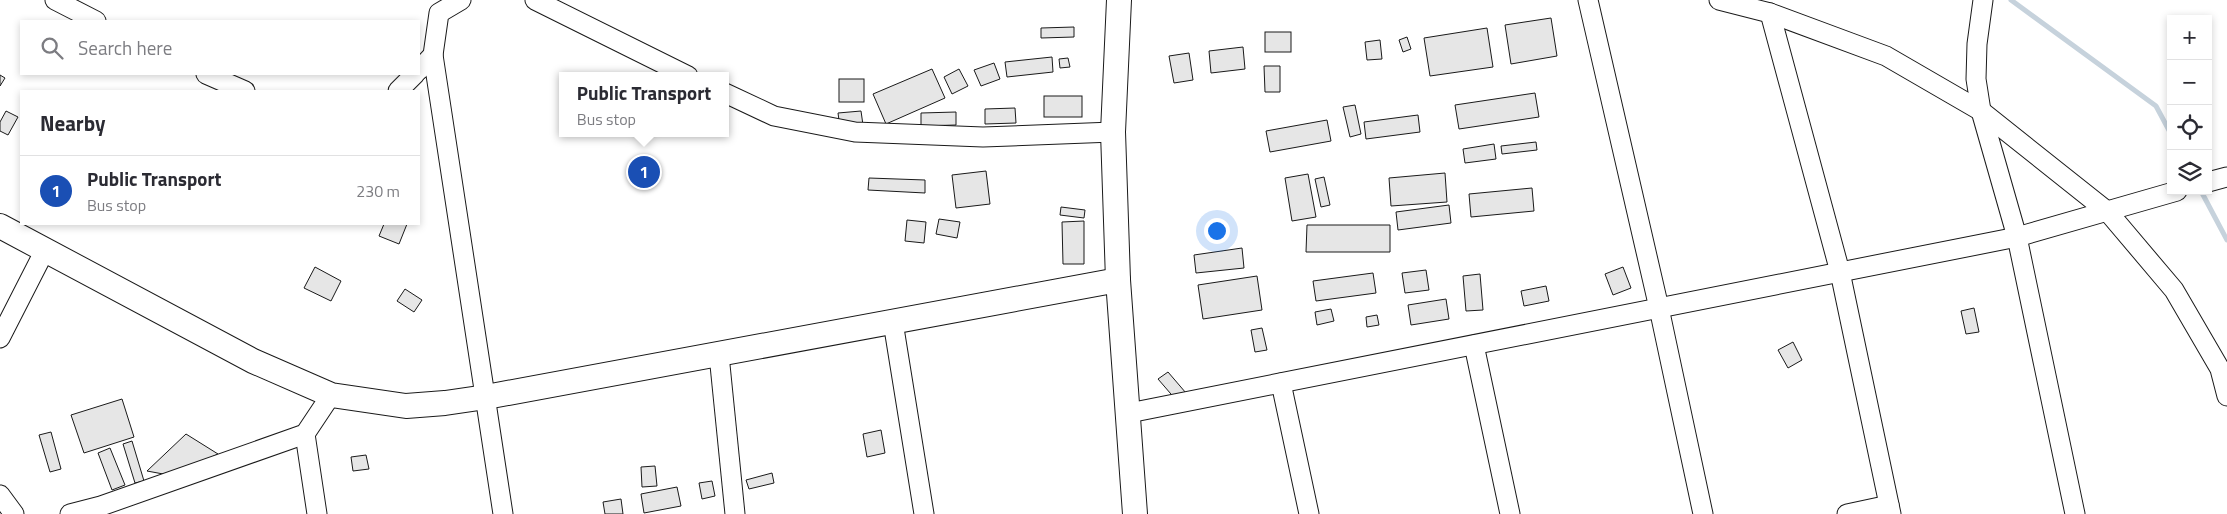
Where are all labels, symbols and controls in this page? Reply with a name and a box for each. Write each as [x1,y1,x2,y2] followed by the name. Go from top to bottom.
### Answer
[2167,15,2212,195] map controls
[2167,15,2212,60] button: +
[20,20,420,75] search box
[78,33,172,62] text: Search here
[38,34,66,62] icon: search
[2167,60,2212,105] button: −
[559,72,729,137] popup
[577,78,711,107] text: Public Transport
[2167,105,2212,150] button: locate
[40,107,105,139] text: Nearby
[577,107,636,131] text: Bus stop
[2167,150,2212,195] button: layers
[628,153,660,191] pin: 1
[87,164,221,193] text: Public Transport
[52,179,60,203] text: 1
[356,179,400,203] text: 230 m
[87,193,146,217] text: Bus stop
[1204,218,1230,244] your location

